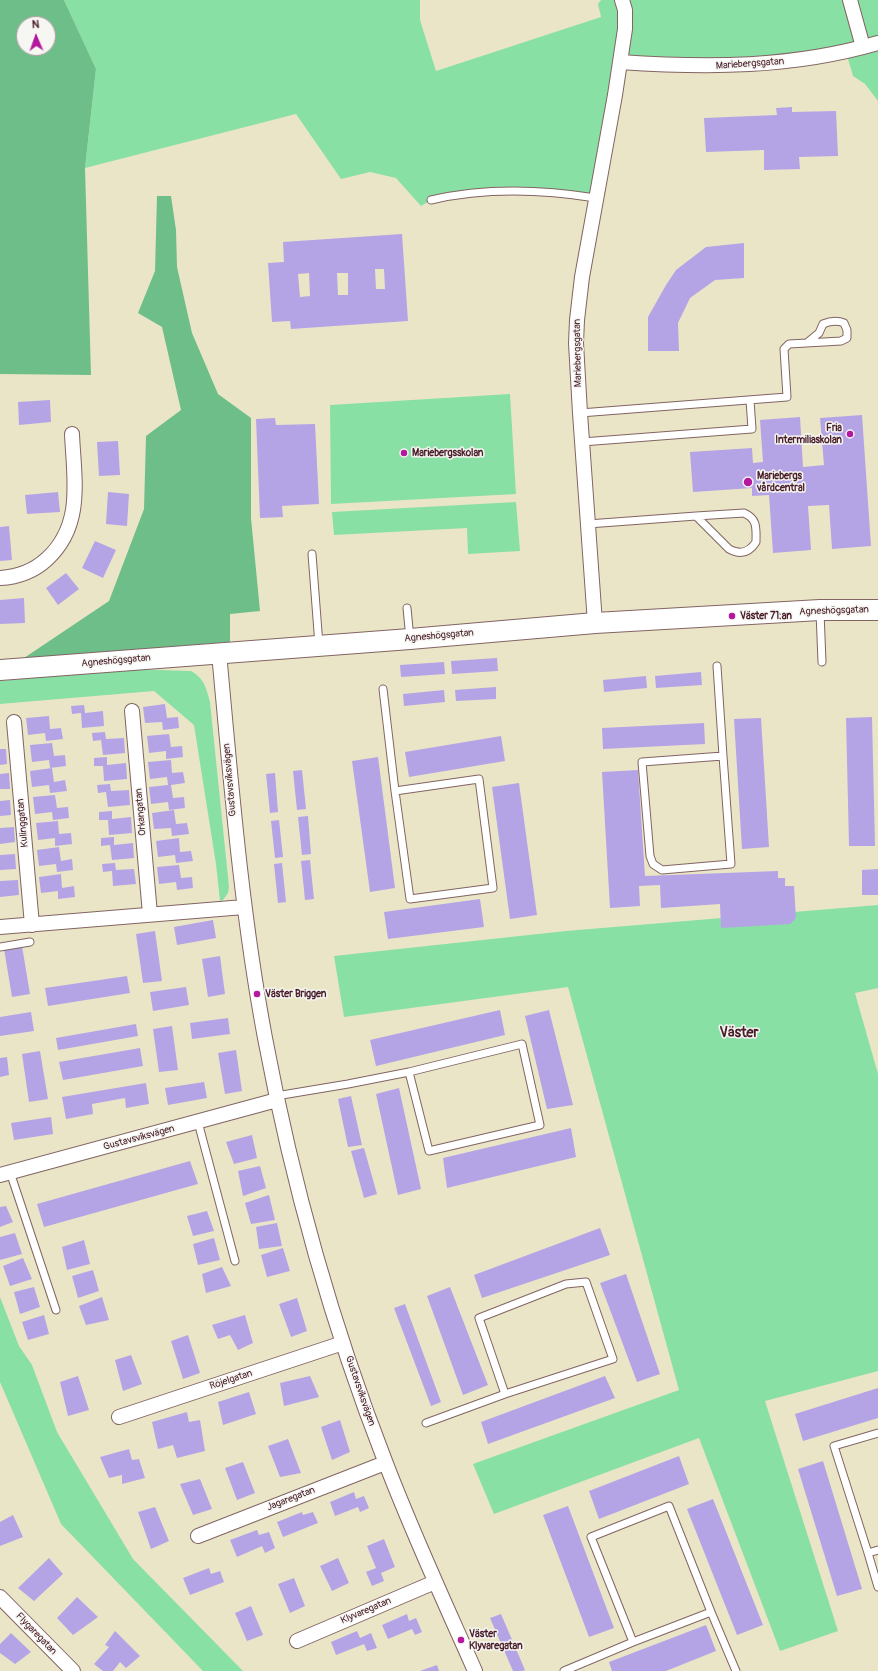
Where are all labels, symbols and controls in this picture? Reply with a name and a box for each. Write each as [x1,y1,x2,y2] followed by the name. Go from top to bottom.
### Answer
[16,16,56,56] north arrow
[32,18,40,31] text: N
[715,56,785,72] street label: Mariebergsgatan
[571,319,585,387] street label: Mariebergsgatan
[775,422,842,446] place label: Fria Intermiliaskolan
[845,429,855,439] marker: Fria Intermiliaskolan
[412,447,483,459] place label: Mariebergsskolan
[399,448,409,458] marker: Mariebergsskolan
[757,470,805,494] place label: Mariebergs vårdcentral
[742,476,754,488] marker: Mariebergs vårdcentral
[799,604,869,618] street label: Agneshögsgatan
[740,610,792,622] place label: Väster 71:an
[727,611,737,621] marker: Väster 71:an
[404,627,474,645] street label: Agneshögsgatan
[81,652,151,670] street label: Agneshögsgatan
[221,743,239,817] street label: Gustavsviksvägen
[133,788,149,836] street label: Orkangatan
[15,798,31,848] street label: Kulinggatan
[265,988,326,1000] place label: Väster Briggen
[252,989,262,999] marker: Väster Briggen
[720,1025,758,1041] district label: Väster
[102,1123,176,1153] street label: Gustavsviksvägen
[342,1354,378,1428] street label: Gustavsviksvägen
[208,1367,254,1393] street label: Röjelgatan
[265,1484,317,1514] street label: Jagaregatan
[339,1595,393,1627] street label: Klyvaregatan
[13,1610,59,1658] street label: Flygaregatan
[469,1628,523,1652] place label: Väster Klyvaregatan
[456,1635,466,1645] marker: Väster Klyvaregatan

